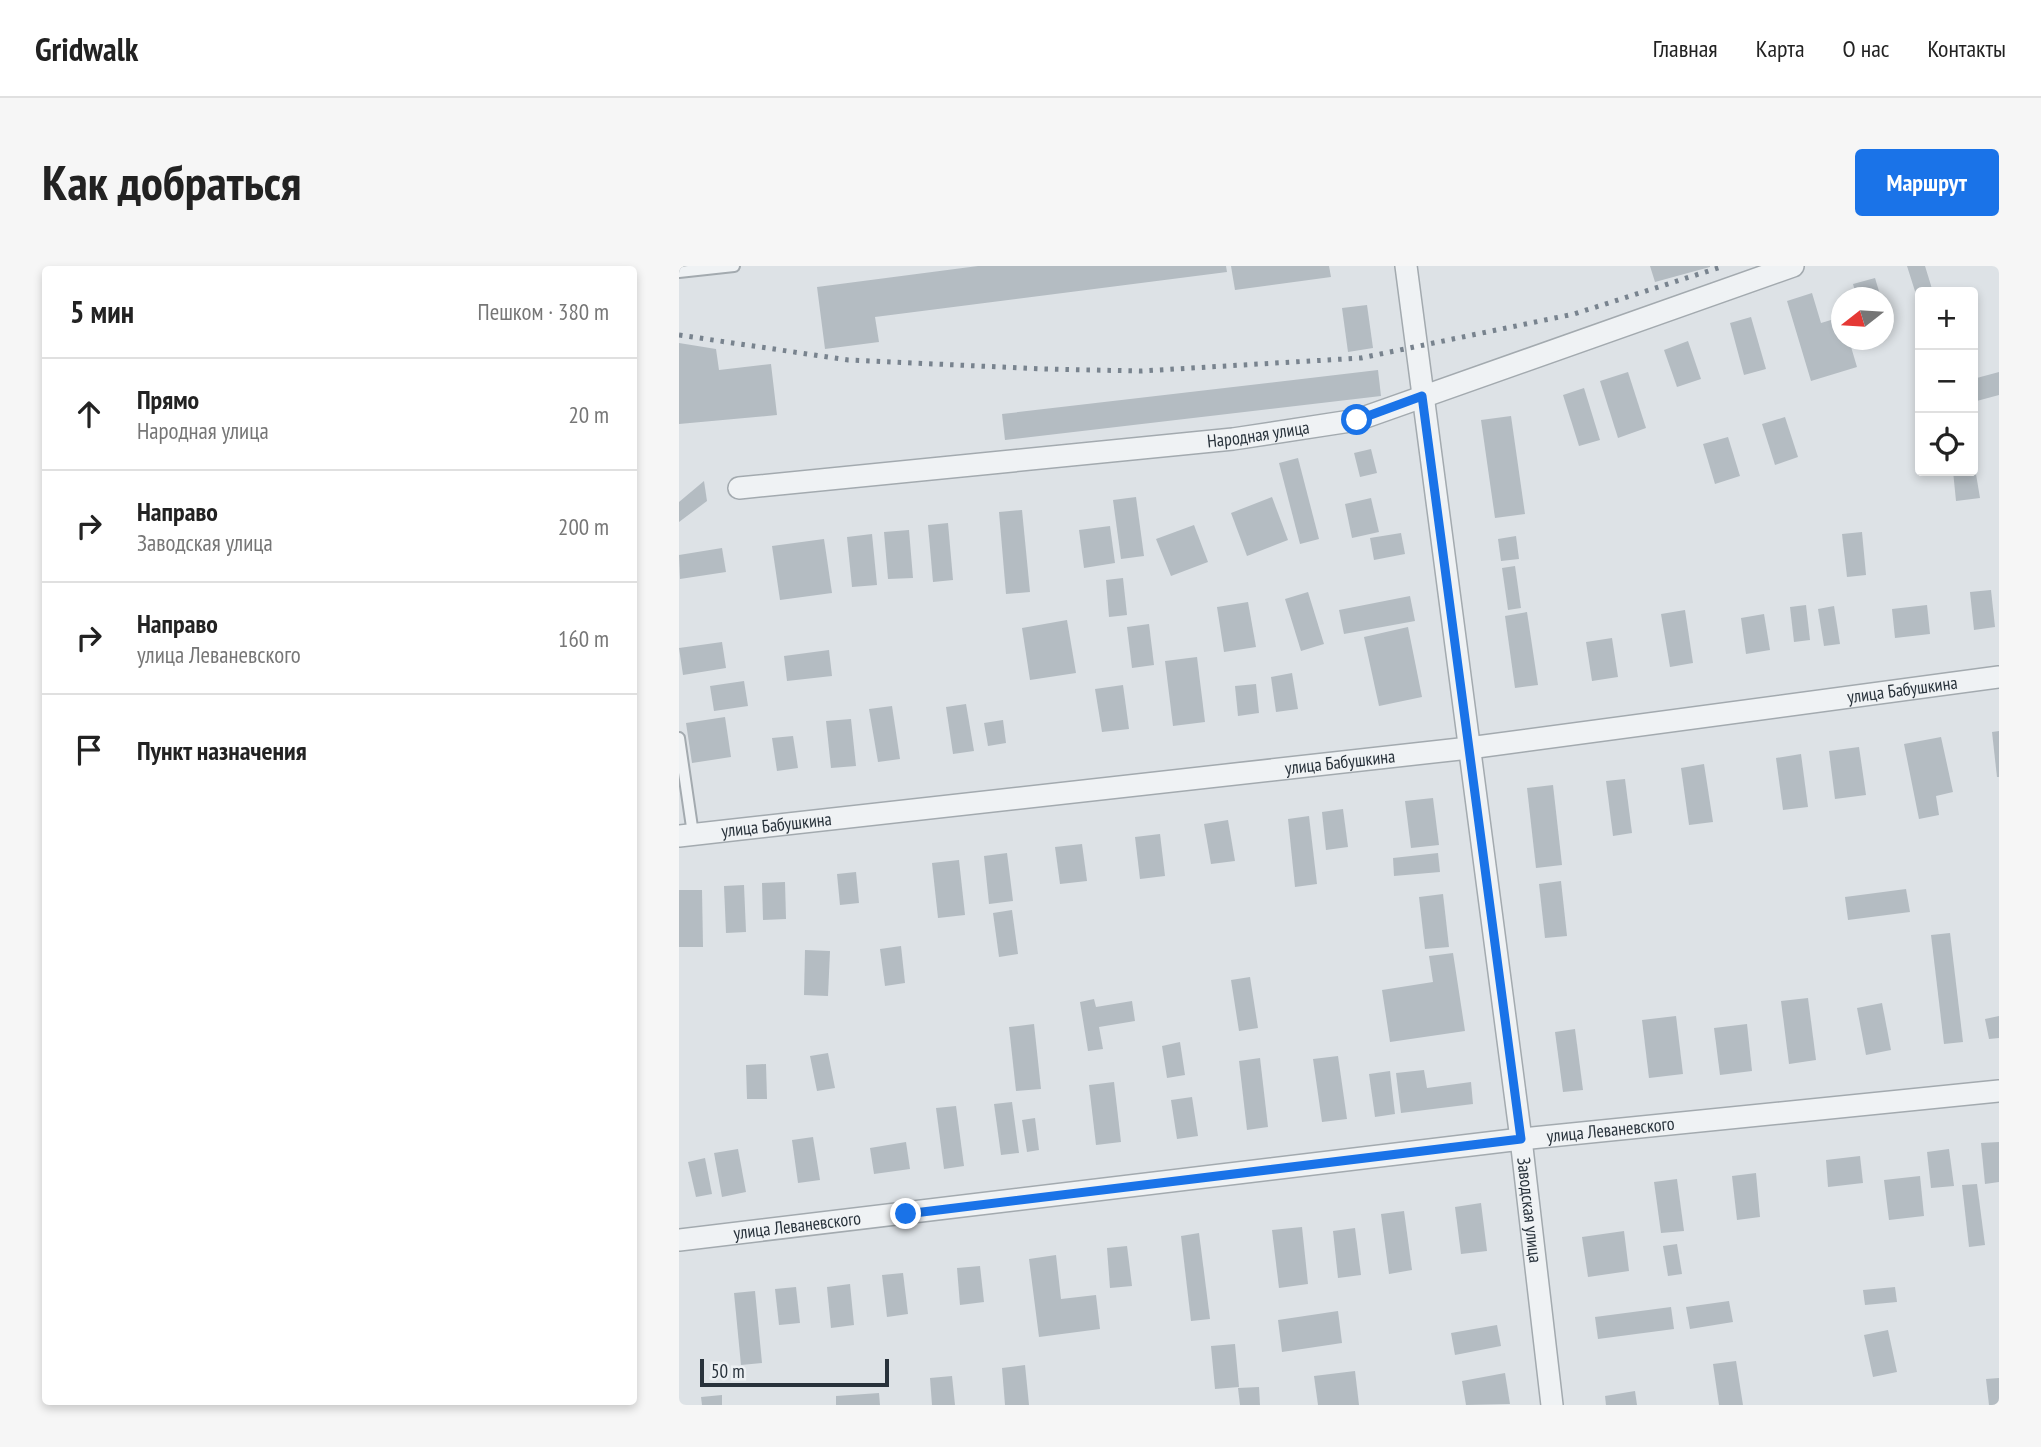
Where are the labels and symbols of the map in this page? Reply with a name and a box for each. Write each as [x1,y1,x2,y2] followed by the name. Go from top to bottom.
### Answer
[1831,287,1894,350] north arrow
[1341,404,1372,435] route start
[1206,415,1311,453] street label: Народная улица
[1846,671,1959,708] street label: улица Бабушкина
[1283,744,1396,779] street label: улица Бабушкина
[720,807,833,842] street label: улица Бабушкина
[1546,1112,1676,1147] street label: улица Леваневского
[1512,1156,1547,1264] street label: Заводская улица
[890,1198,921,1229] route end
[732,1206,862,1244] street label: улица Леваневского
[700,1356,889,1388] scale bar

